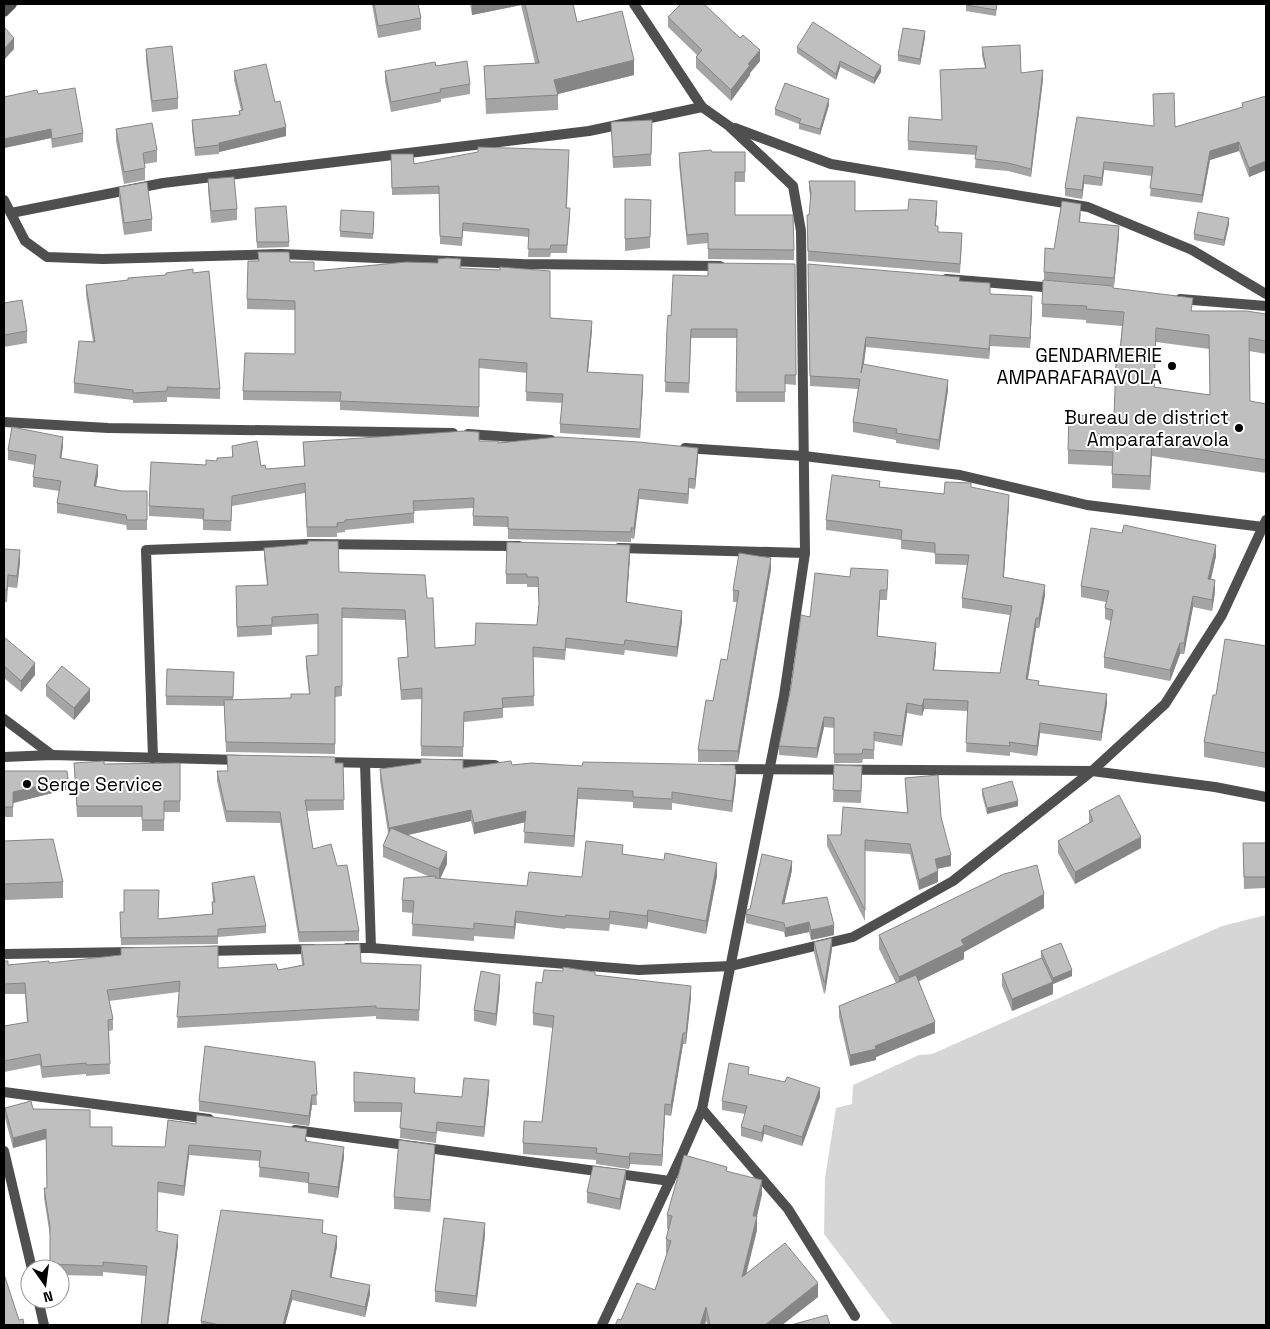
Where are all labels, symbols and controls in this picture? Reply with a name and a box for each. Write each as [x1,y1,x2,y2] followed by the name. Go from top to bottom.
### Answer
[996,343,1162,390] place label: GENDARMERIE AMPARAFARAVOLA
[1166,360,1178,372] marker: GENDARMERIE AMPARAFARAVOLA
[1064,405,1229,452] place label: Bureau de district Amparafaravola
[1233,422,1245,434] marker: Bureau de district Amparafaravola
[37,772,163,797] place label: Serge Service
[21,778,33,790] marker: Serge Service
[20,1259,70,1309] north arrow
[41,1287,55,1306] text: N

